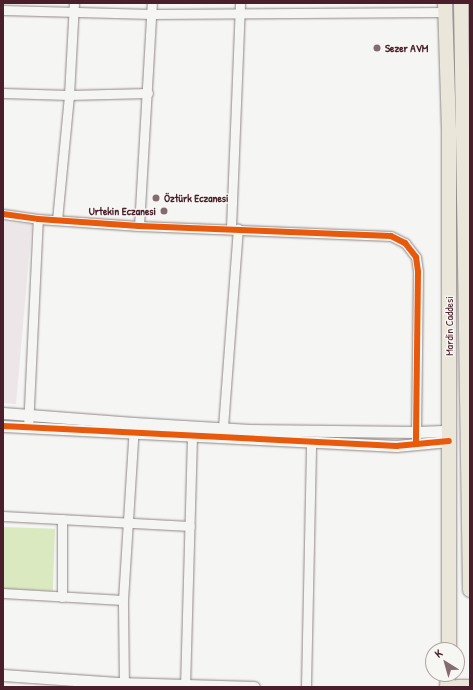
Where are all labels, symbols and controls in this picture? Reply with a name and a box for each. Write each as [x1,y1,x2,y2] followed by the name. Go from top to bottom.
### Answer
[385,41,428,55] place label: Sezer AVM
[372,43,382,53] marker: Sezer AVM
[164,191,229,205] place label: Öztürk Eczanesi
[151,193,161,203] marker: Öztürk Eczanesi
[89,204,156,218] place label: Urtekin Eczanesi
[159,206,169,216] marker: Urtekin Eczanesi
[442,296,456,356] street label: Mardin Caddesi
[425,642,465,682] north arrow
[432,646,445,661] text: K

